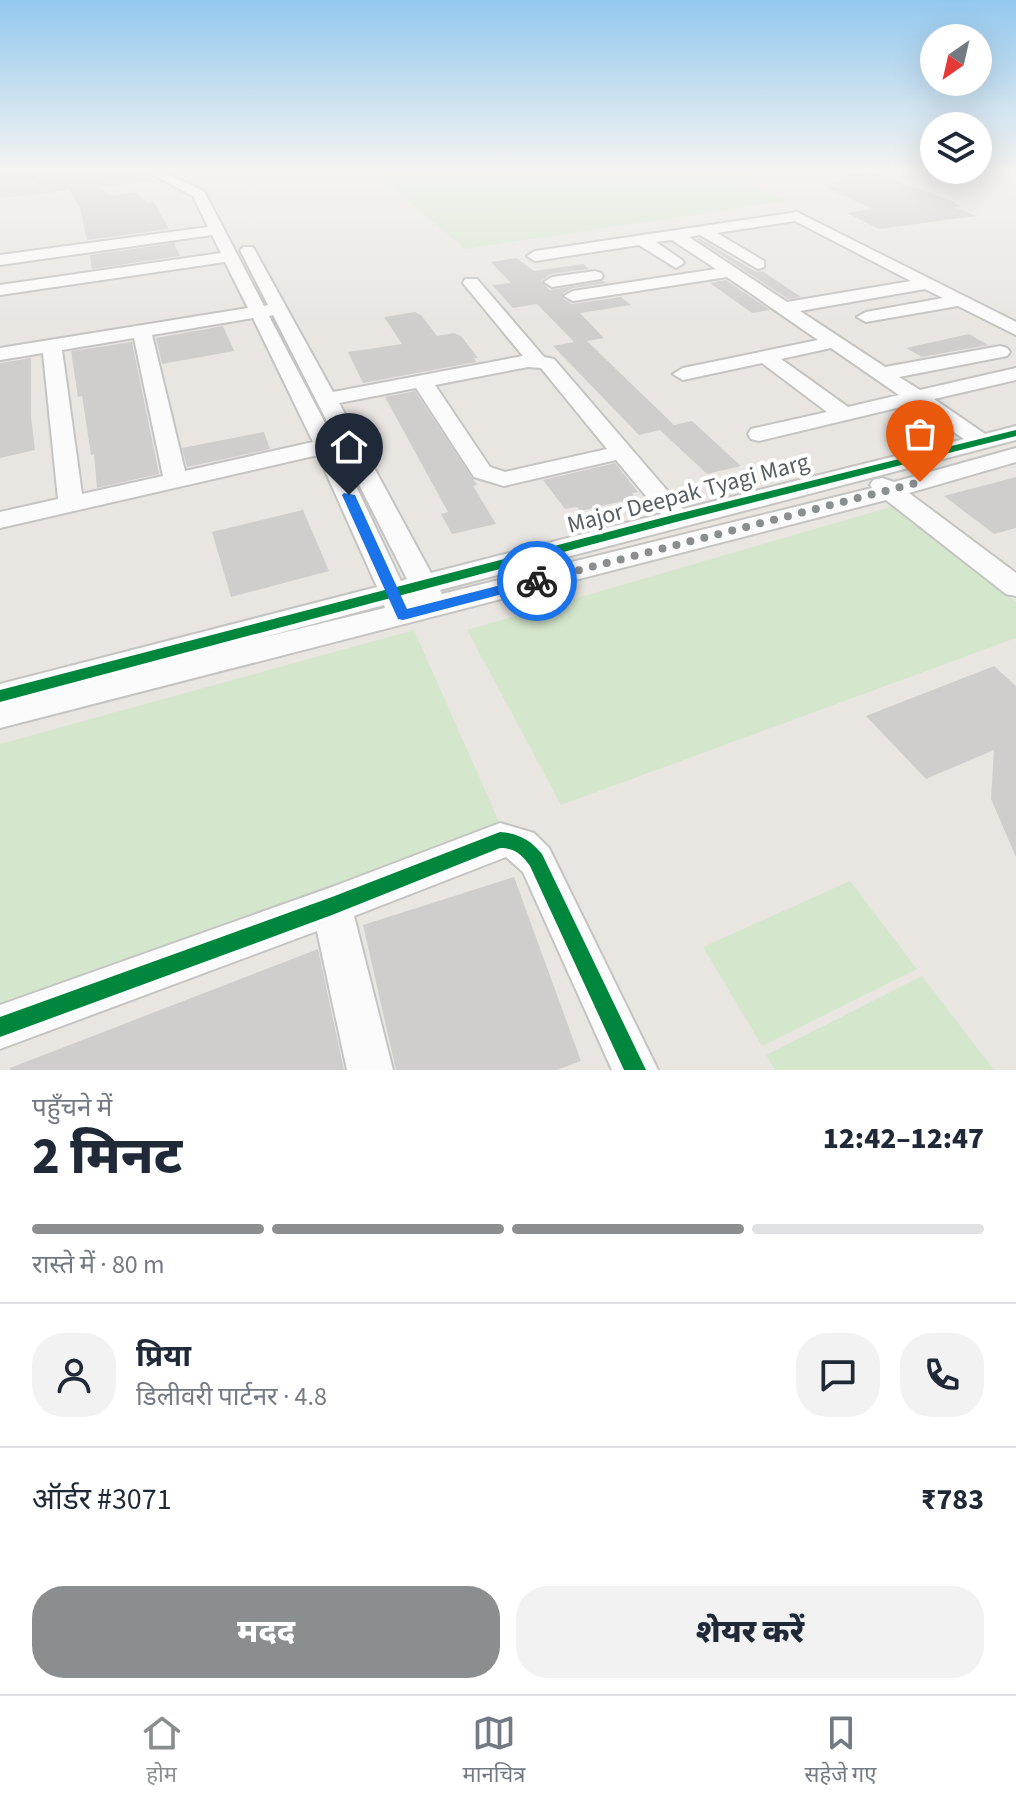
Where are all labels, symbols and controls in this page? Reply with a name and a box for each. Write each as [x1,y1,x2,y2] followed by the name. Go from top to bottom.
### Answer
[920,24,992,96] north arrow
[920,24,992,184] map controls
[920,112,992,184] button: layers
[886,400,954,482] pin
[898,412,942,456] icon: bag
[315,413,383,495] pin
[327,425,371,469] icon: home
[563,444,813,543] street label: Major Deepak Tyagi Marg
[497,541,577,621] courier
[515,559,559,603] icon: bike
[32,1089,112,1126] text: पहुँचने में
[823,1117,984,1160] text: 12:42–12:47
[32,1120,182,1194] text: 2 मिनट
[32,1246,165,1283] text: रास्ते में · 80 m
[32,1333,116,1417] button: person
[796,1333,880,1417] button: chat
[900,1333,984,1417] button: phone
[136,1335,191,1378] text: प्रिया
[136,1378,327,1415] text: डिलीवरी पार्टनर · 4.8
[32,1478,172,1521] text: ऑर्डर #3071
[921,1478,984,1521] text: ₹783
[32,1586,500,1678] button: मदद
[516,1586,984,1678] button: शेयर करें
[140,1711,184,1791] tab: होम
[463,1711,526,1791] tab: मानचित्र
[805,1711,876,1791] tab: सहेजे गए

